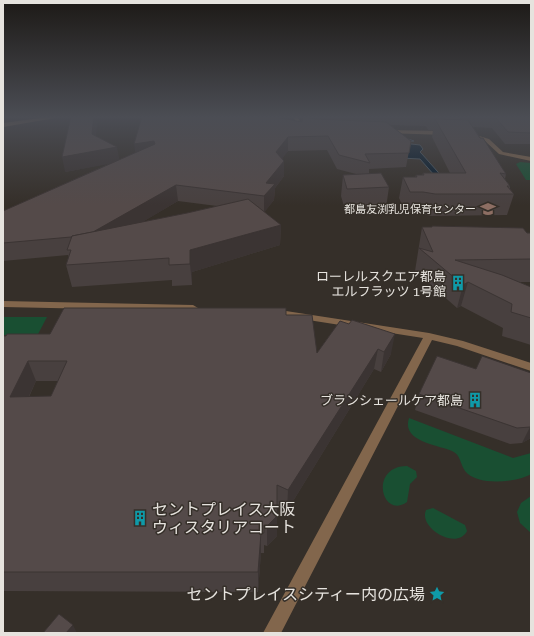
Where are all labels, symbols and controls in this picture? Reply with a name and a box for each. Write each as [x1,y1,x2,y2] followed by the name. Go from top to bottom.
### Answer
[479,200,497,218] school or university icon: 都島友渕乳児保育センター
[344,203,476,216] place label: 都島友渕乳児保育センター
[316,269,446,299] place label: ローレルスクエア都島 エルフラッツ 1号館
[449,274,467,292] building icon: ローレルスクエア都島 エルフラッツ 1号館
[466,391,484,409] building icon: ブランシェールケア都島
[320,393,463,408] place label: ブランシェールケア都島
[152,500,296,537] place label: セントプレイス大阪 ウィスタリアコート
[131,509,149,527] building icon: セントプレイス大阪 ウィスタリアコート
[186,585,425,604] place label: セントプレイスシティー内の広場
[428,585,446,603] place icon: セントプレイスシティー内の広場

